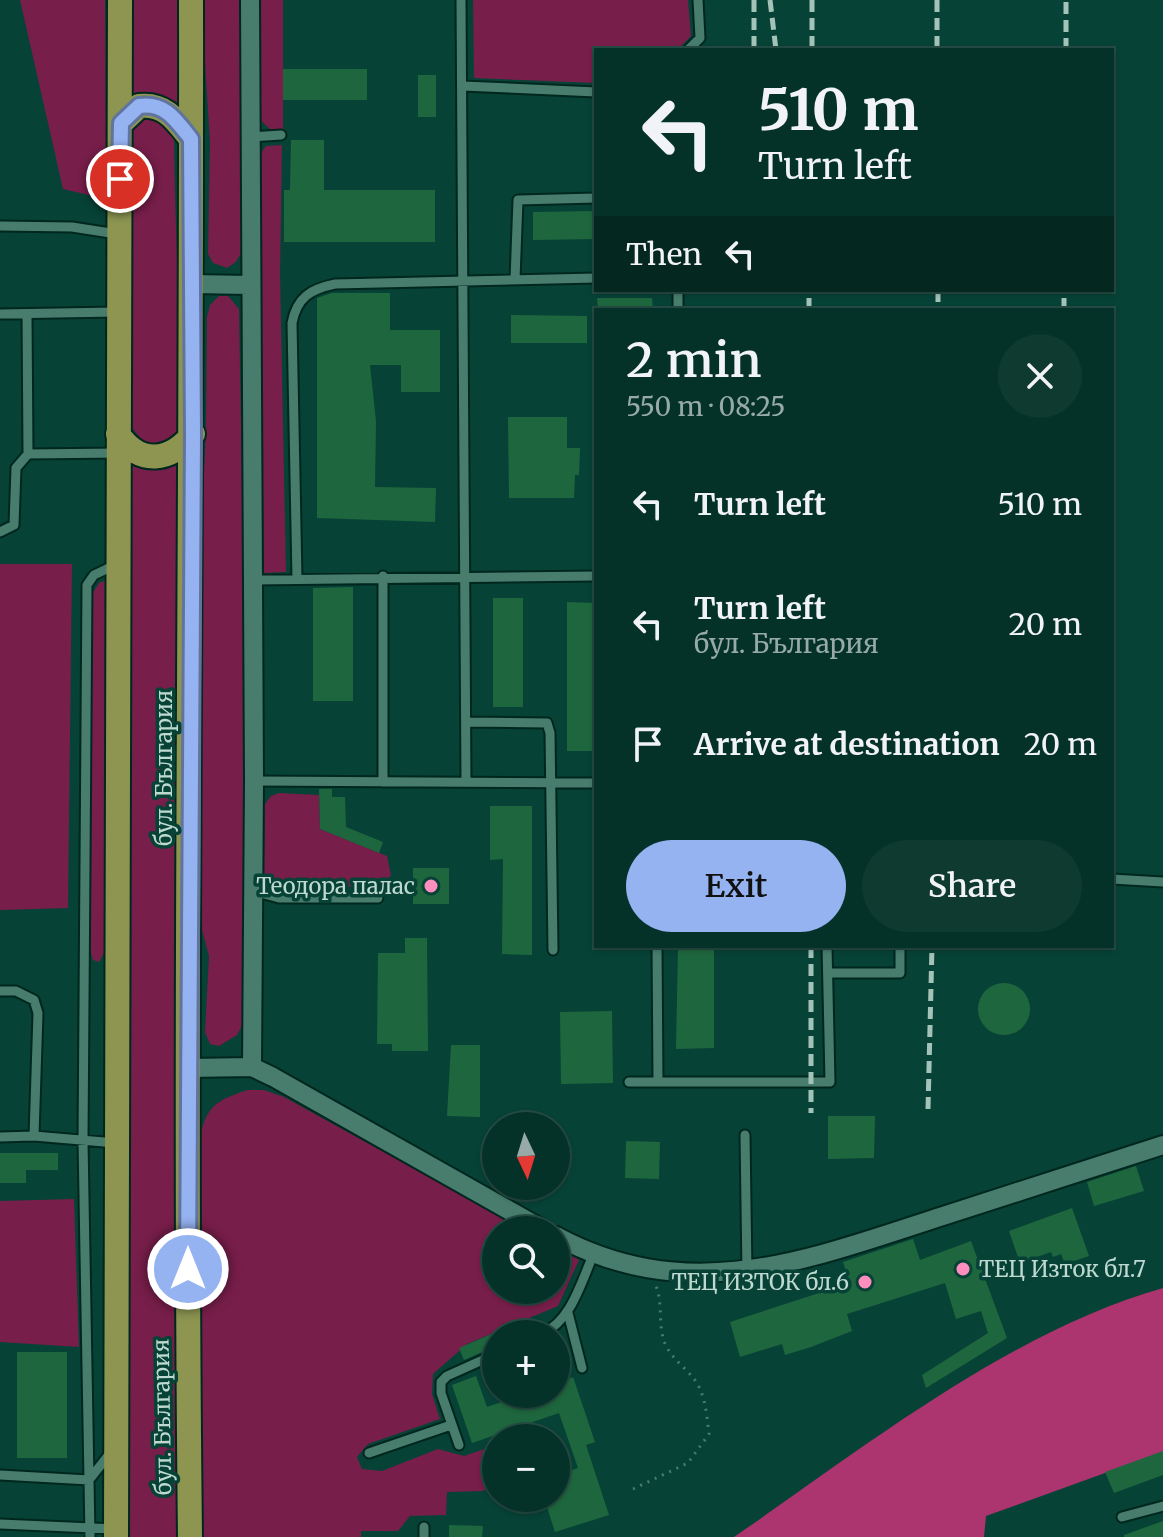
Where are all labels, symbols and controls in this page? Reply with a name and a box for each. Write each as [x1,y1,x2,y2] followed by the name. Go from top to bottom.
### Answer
[758,75,919,145] text: 510 m
[626,80,730,184] icon: left
[758,144,912,189] text: Turn left
[86,145,154,213] pin
[98,157,142,201] icon: arrive
[718,232,762,276] icon: left
[626,235,702,273] text: Then
[626,330,762,390] text: 2 min
[998,334,1082,418] button: close
[626,390,786,423] text: 550 m · 08:25
[626,482,670,526] icon: left
[694,485,826,523] text: Turn left
[997,485,1082,523] text: 510 m
[694,589,826,627] text: Turn left
[626,602,670,646] icon: left
[1009,605,1082,643] text: 20 m
[694,627,879,660] text: бул. България
[150,690,178,846] street label: бул. България
[626,722,670,766] icon: arrive
[694,725,1000,763] text: Arrive at destination
[1024,725,1097,763] text: 20 m
[626,840,846,932] button: Exit
[862,840,1082,932] button: Share
[256,872,415,900] place label: Теодора палас
[422,877,440,895] marker: Теодора палас
[482,1112,570,1200] north arrow
[482,1112,570,1512] map controls
[482,1216,570,1304] button: search
[146,1227,230,1311] position arrow
[979,1255,1146,1283] place label: ТЕЦ Изток бл.7
[954,1260,972,1278] marker: ТЕЦ Изток бл.7
[672,1268,849,1296] place label: ТЕЦ ИЗТОК бл.6
[856,1273,874,1291] marker: ТЕЦ ИЗТОК бл.6
[482,1320,570,1408] button: +
[147,1339,177,1495] street label: бул. България
[482,1424,570,1512] button: −

